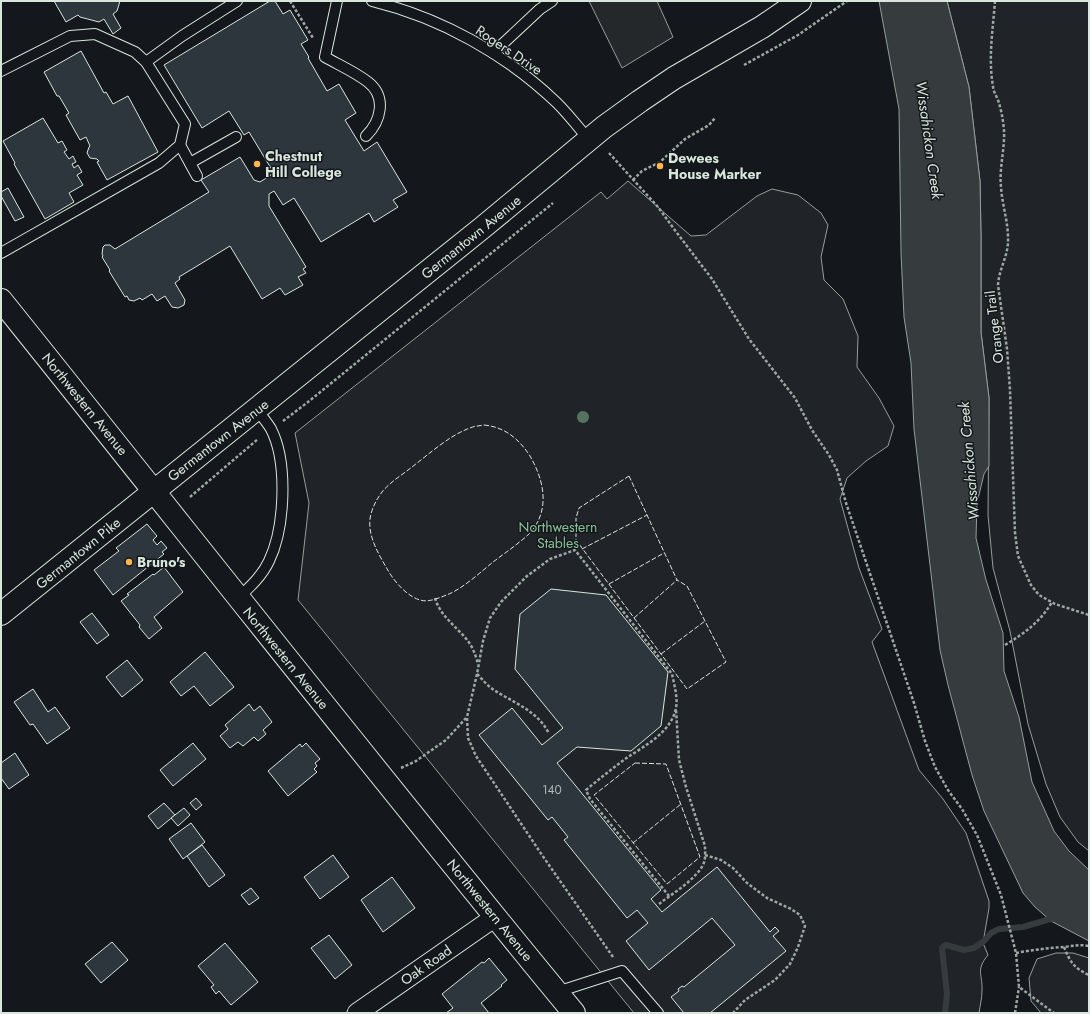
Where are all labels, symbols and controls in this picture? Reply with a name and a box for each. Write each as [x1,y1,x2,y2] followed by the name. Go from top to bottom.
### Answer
[472,20,546,80] street label: Rogers Drive
[910,80,948,201] water label: Wissahickon Creek
[265,146,342,182] place label: Chestnut Hill College
[668,148,762,184] place label: Dewees House Marker
[252,159,262,169] marker: Chestnut Hill College
[655,161,665,171] marker: Dewees House Marker
[417,190,525,284] street label: Germantown Avenue
[980,289,1008,365] street label: Orange Trail
[37,348,133,460] street label: Northwestern Avenue
[163,394,273,486] street label: Germantown Avenue
[953,400,985,521] water label: Wissahickon Creek
[31,512,125,594] street label: Germantown Pike
[519,517,597,553] park label: Northwestern Stables
[137,552,186,572] place label: Bruno's
[124,557,134,567] marker: Bruno's
[238,602,334,714] street label: Northwestern Avenue
[542,781,562,799] house number: 140
[442,854,538,966] street label: Northwestern Avenue
[396,940,456,990] street label: Oak Road

